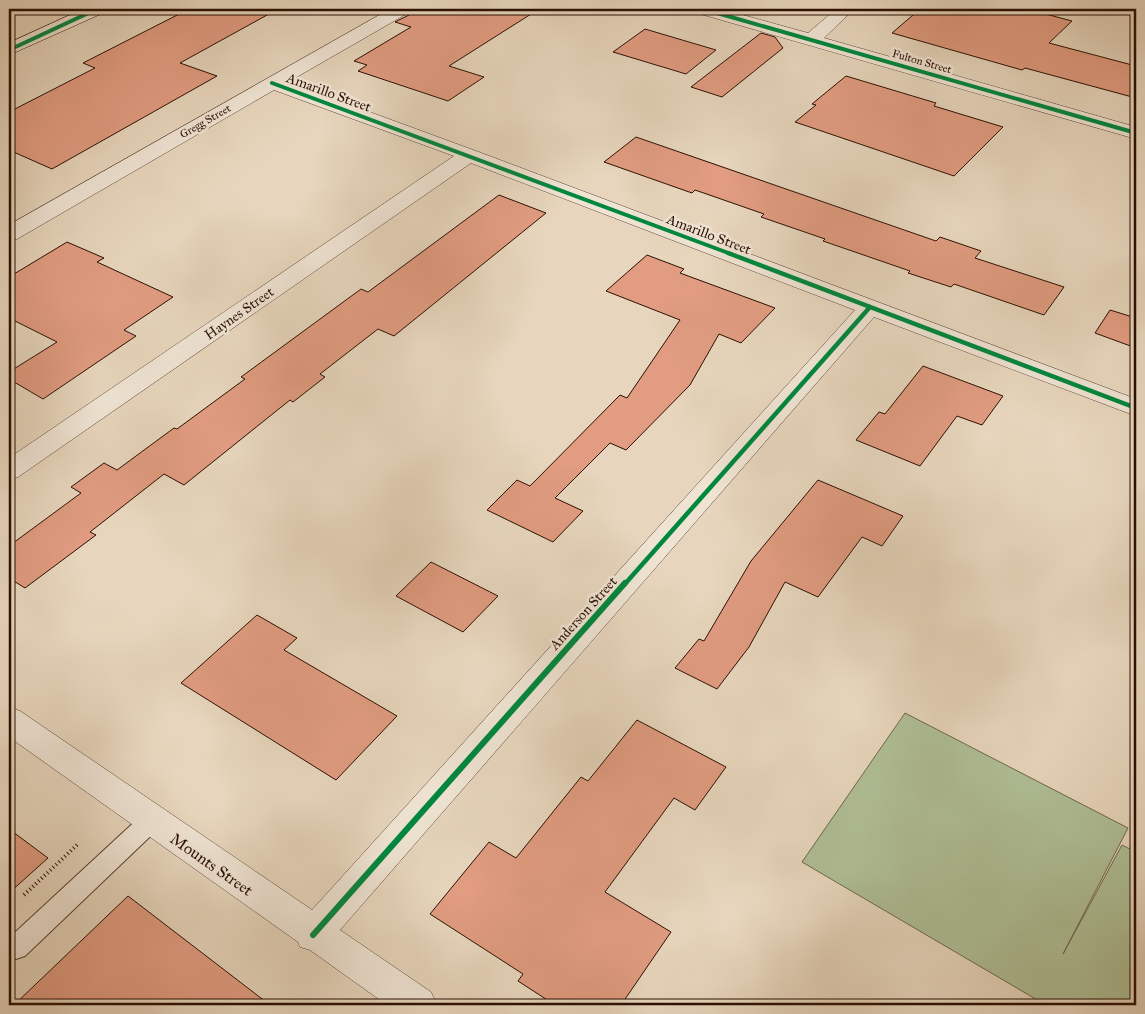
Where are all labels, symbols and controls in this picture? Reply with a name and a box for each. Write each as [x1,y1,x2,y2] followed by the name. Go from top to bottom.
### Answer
[891,47,953,76] street label: Fulton Street
[283,69,373,116] street label: Amarillo Street
[177,102,233,141] street label: Gregg Street
[663,210,753,258] street label: Amarillo Street
[201,283,277,344] street label: Haynes Street
[545,573,621,654] street label: Anderson Street
[167,829,257,900] street label: Mounts Street

